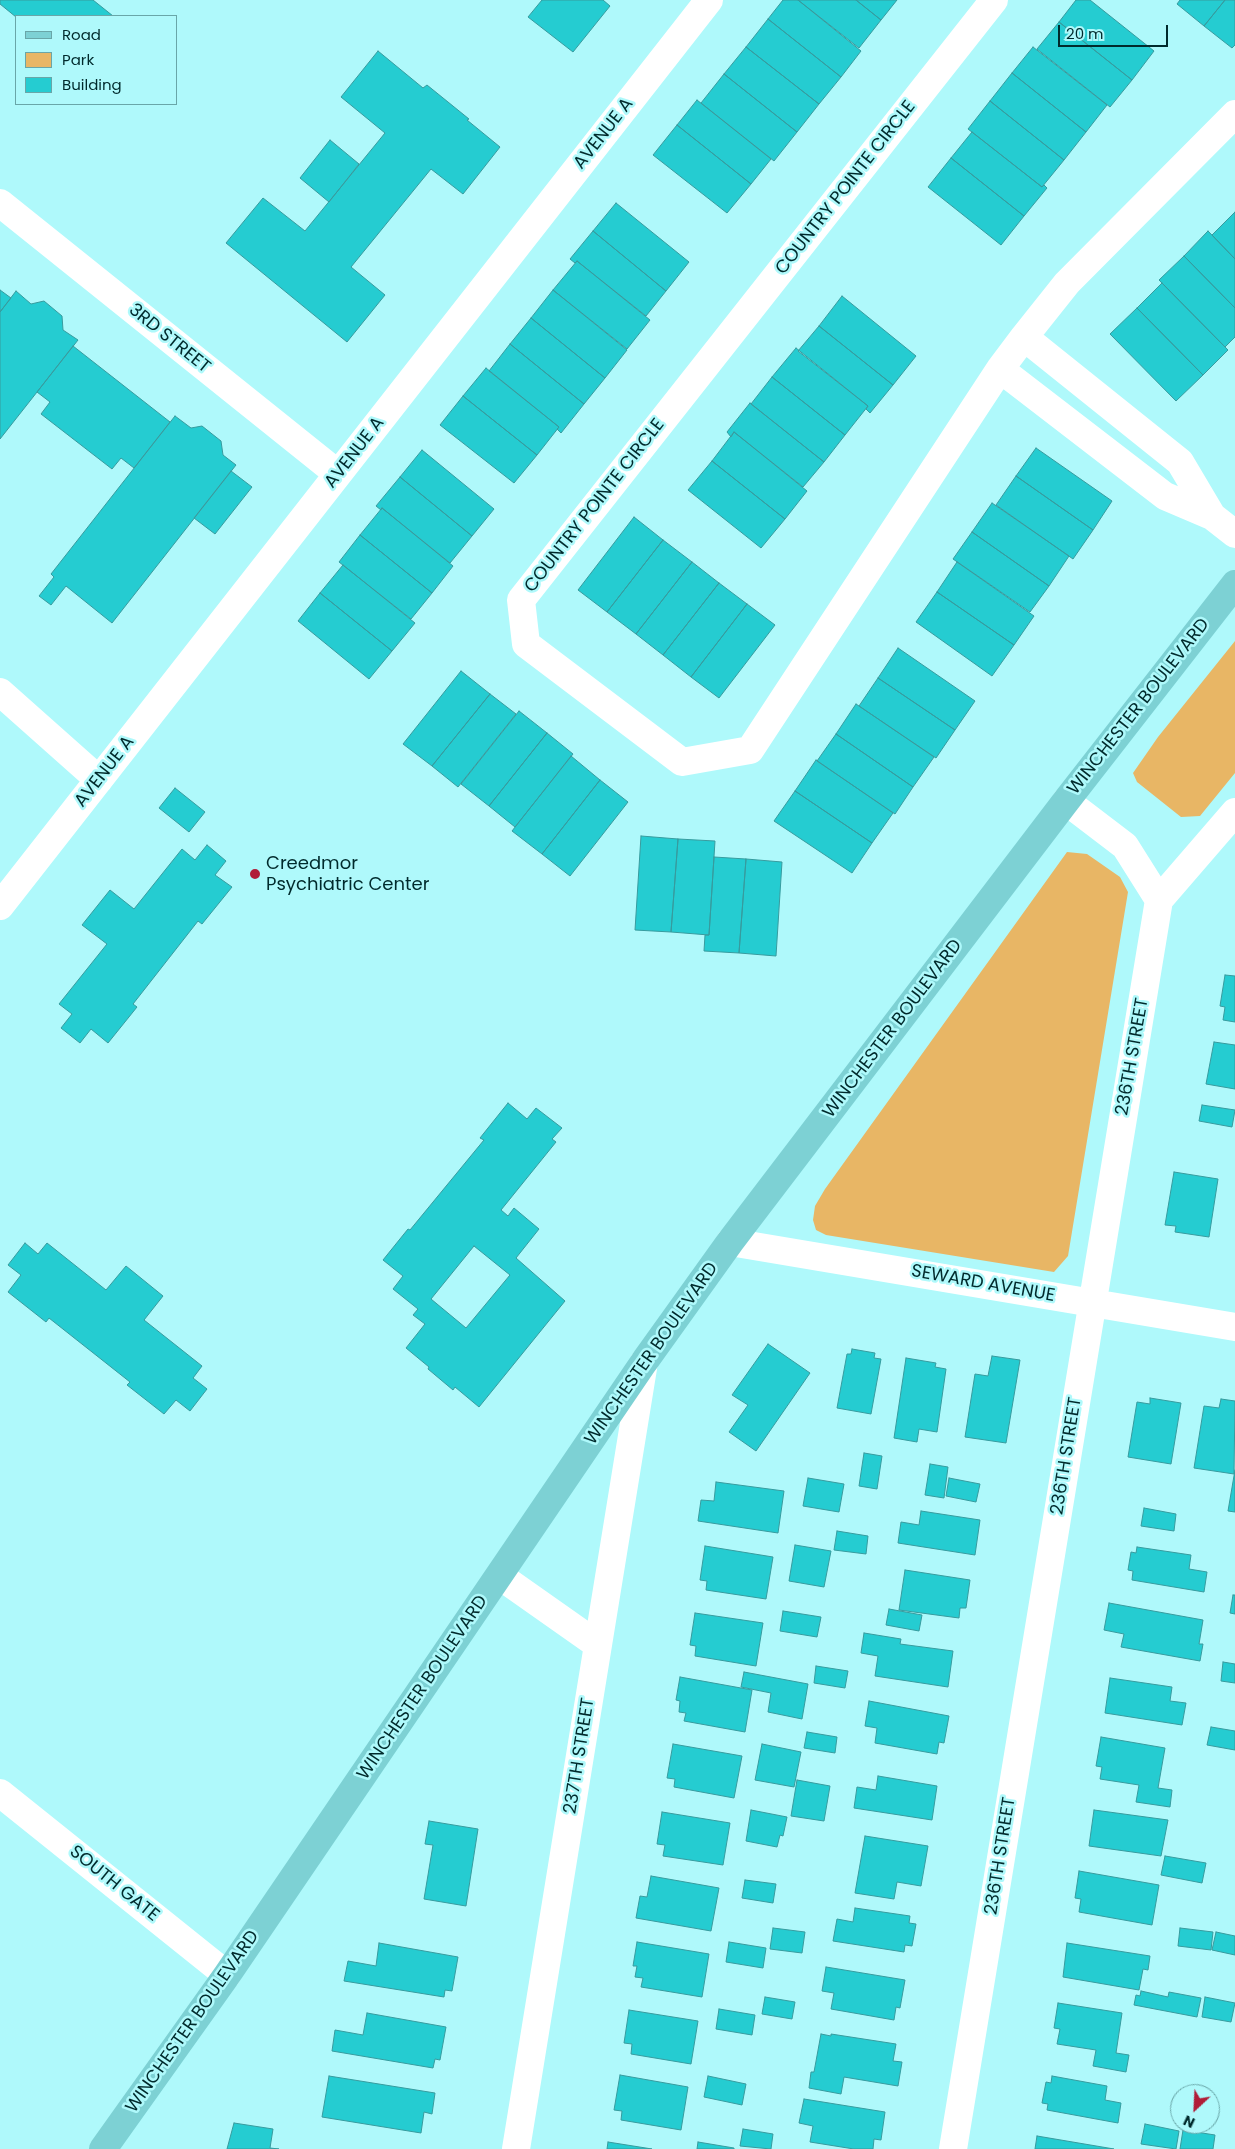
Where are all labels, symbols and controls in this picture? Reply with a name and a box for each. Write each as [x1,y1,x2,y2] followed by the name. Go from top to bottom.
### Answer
[15,15,178,105] legend
[1060,15,1170,47] scale bar
[1066,23,1104,44] text: 20 m
[62,24,101,45] text: Road
[62,49,94,70] text: Park
[62,74,122,95] text: Building
[569,94,639,174] street label: AVENUE A
[771,97,921,279] street label: COUNTRY POINTE CIRCLE
[124,300,214,378] street label: 3RD STREET
[320,413,390,493] street label: AVENUE A
[520,415,670,597] street label: COUNTRY POINTE CIRCLE
[1063,615,1215,799] street label: WINCHESTER BOULEVARD
[70,732,140,812] street label: AVENUE A
[266,853,429,896] place label: Creedmor Psychiatric Center
[248,867,262,881] marker: Creedmor Psychiatric Center
[819,936,967,1122] street label: WINCHESTER BOULEVARD
[1112,997,1154,1117] street label: 236TH STREET
[581,1259,723,1449] street label: WINCHESTER BOULEVARD
[909,1261,1057,1307] street label: SEWARD AVENUE
[1047,1396,1087,1516] street label: 236TH STREET
[353,1592,493,1784] street label: WINCHESTER BOULEVARD
[560,1696,600,1816] street label: 237TH STREET
[981,1796,1021,1916] street label: 236TH STREET
[65,1841,163,1927] street label: SOUTH GATE
[122,1927,264,2117] street label: WINCHESTER BOULEVARD
[1170,2084,1220,2134] north arrow
[1180,2110,1198,2133] text: N

